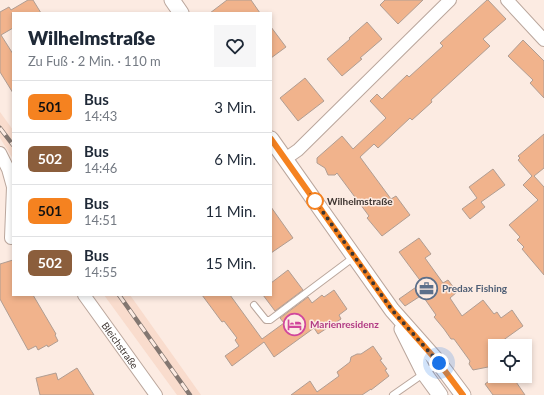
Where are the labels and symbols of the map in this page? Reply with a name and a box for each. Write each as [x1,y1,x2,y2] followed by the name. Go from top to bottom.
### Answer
[306,192,324,210] marker: Wilhelmstraße
[327,195,393,207] place label: Wilhelmstraße
[413,275,439,301] office icon: Predax Fishing
[442,282,508,294] place label: Predax Fishing
[281,311,307,337] hotel icon: Marienresidenz
[310,318,379,330] place label: Marienresidenz
[99,320,141,371] street label: Bleichstraße
[429,353,449,373] your location

